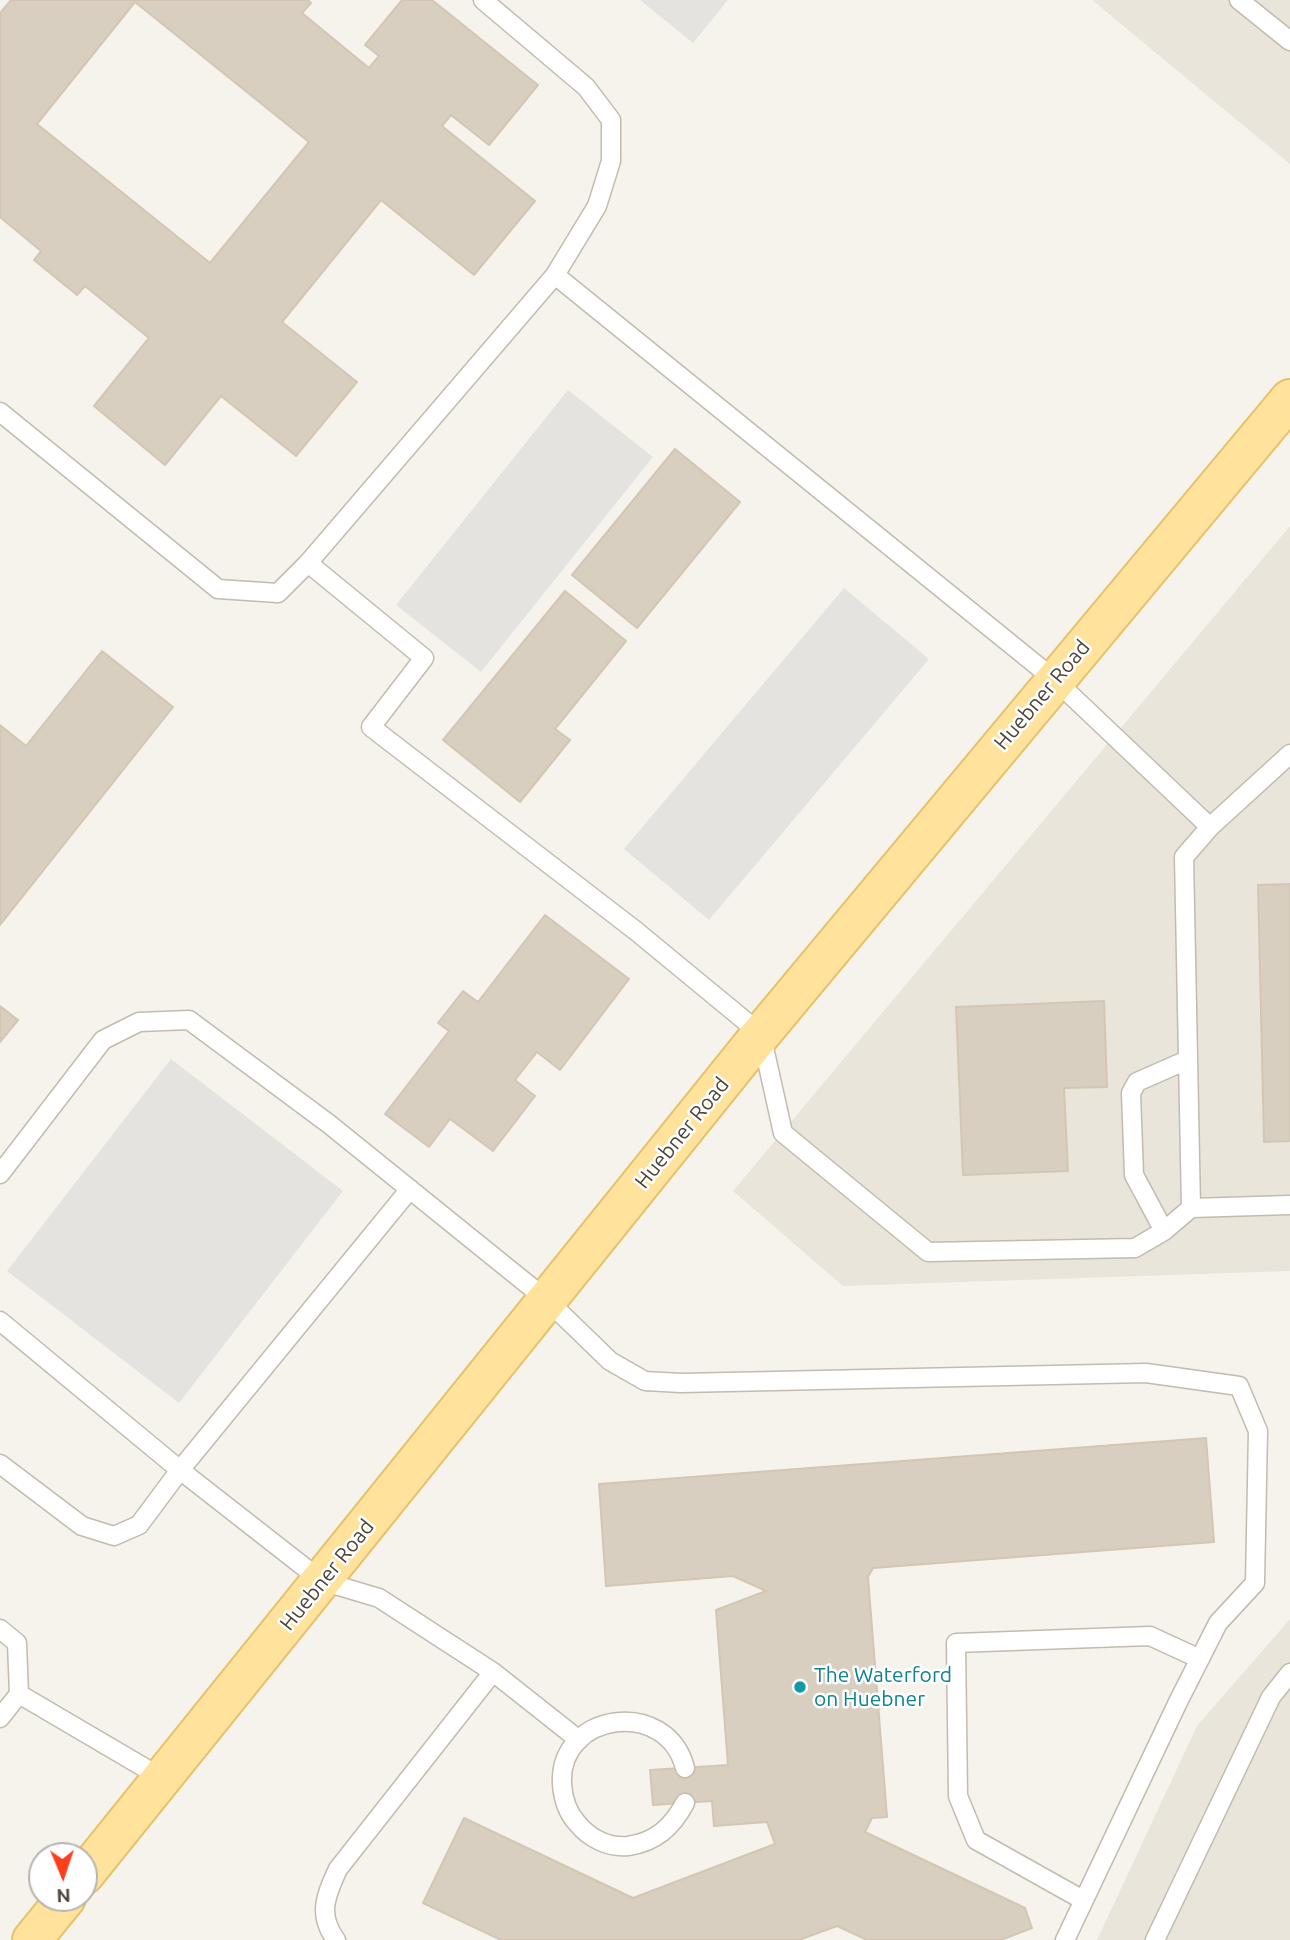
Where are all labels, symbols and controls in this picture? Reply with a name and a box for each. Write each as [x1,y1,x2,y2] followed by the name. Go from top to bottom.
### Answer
[989,635,1095,755] street label: Huebner Road
[630,1073,734,1193] street label: Huebner Road
[275,1515,379,1635] street label: Huebner Road
[814,1662,952,1712] place label: The Waterford on Huebner
[792,1679,808,1695] marker: The Waterford on Huebner
[28,1842,98,1912] north arrow
[56,1885,71,1907] text: N

